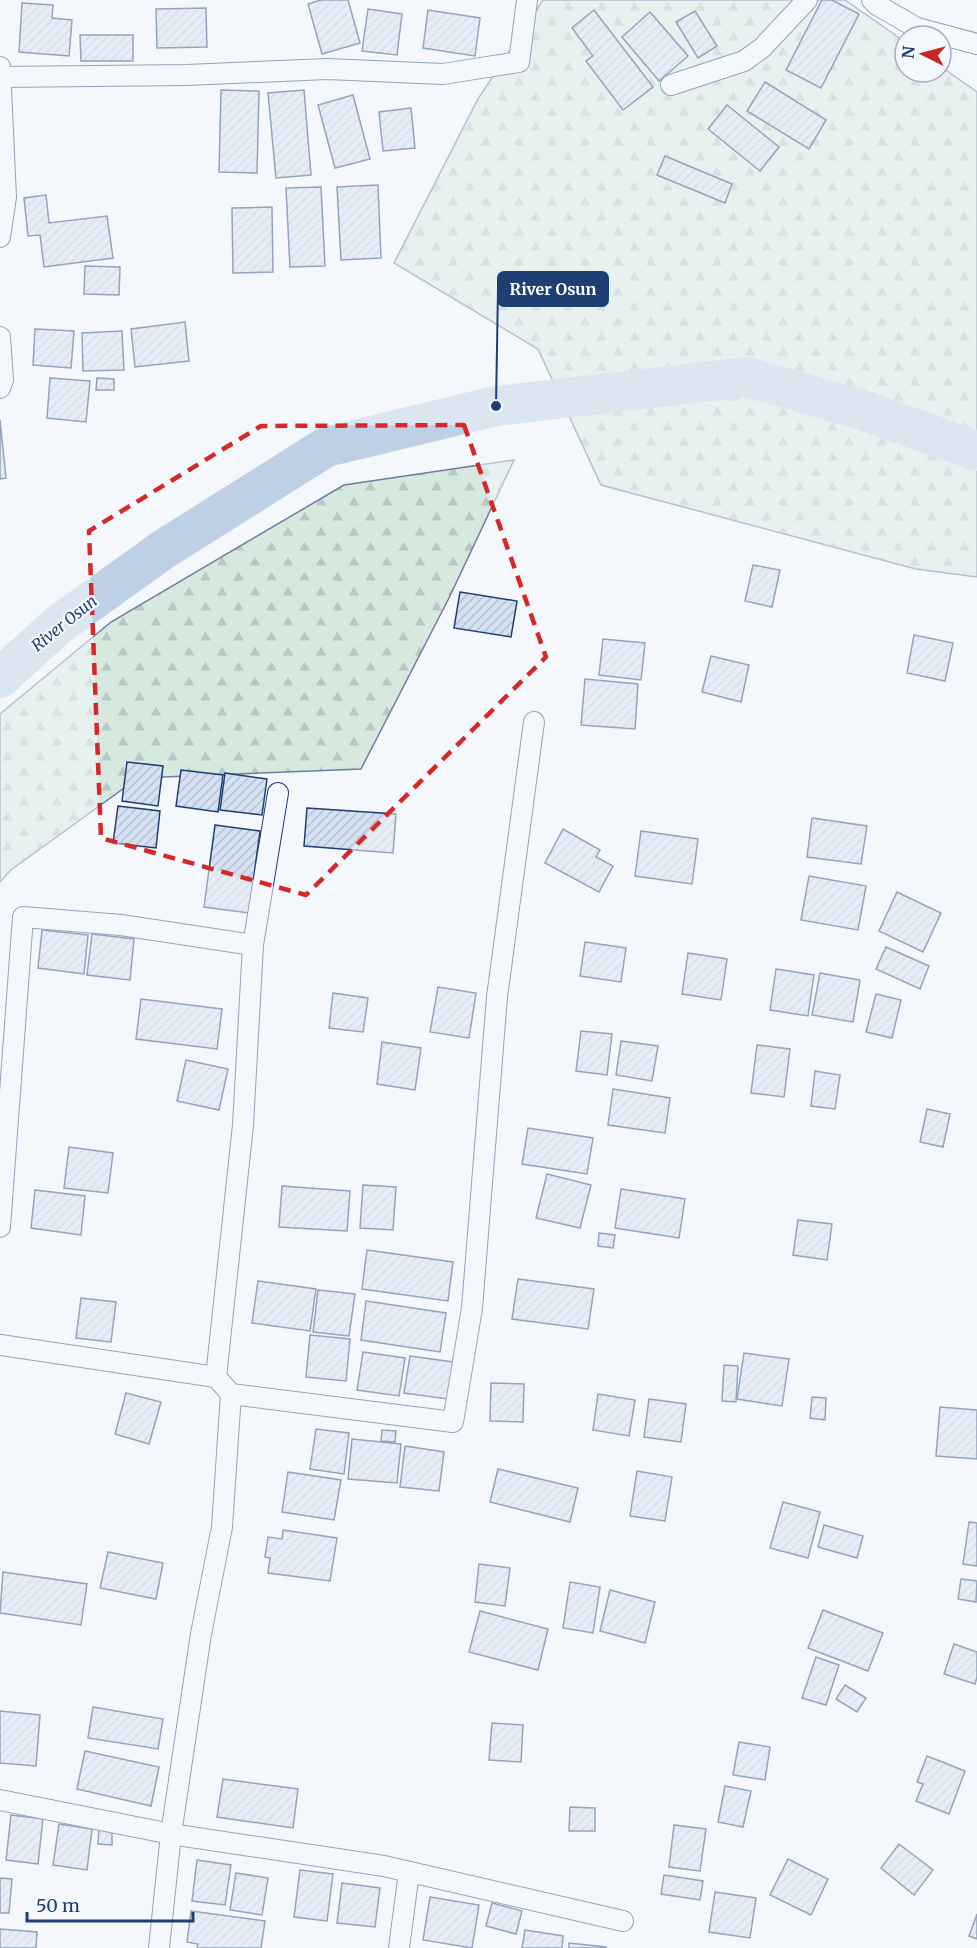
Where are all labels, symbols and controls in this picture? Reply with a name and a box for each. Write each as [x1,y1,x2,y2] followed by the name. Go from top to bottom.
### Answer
[893,24,953,84] north arrow
[897,45,919,60] text: N
[498,272,608,306] callout: River Osun
[510,279,597,299] text: River Osun
[27,591,101,655] water label: River Osun
[27,1885,194,1923] scale bar
[36,1894,80,1917] text: 50 m

